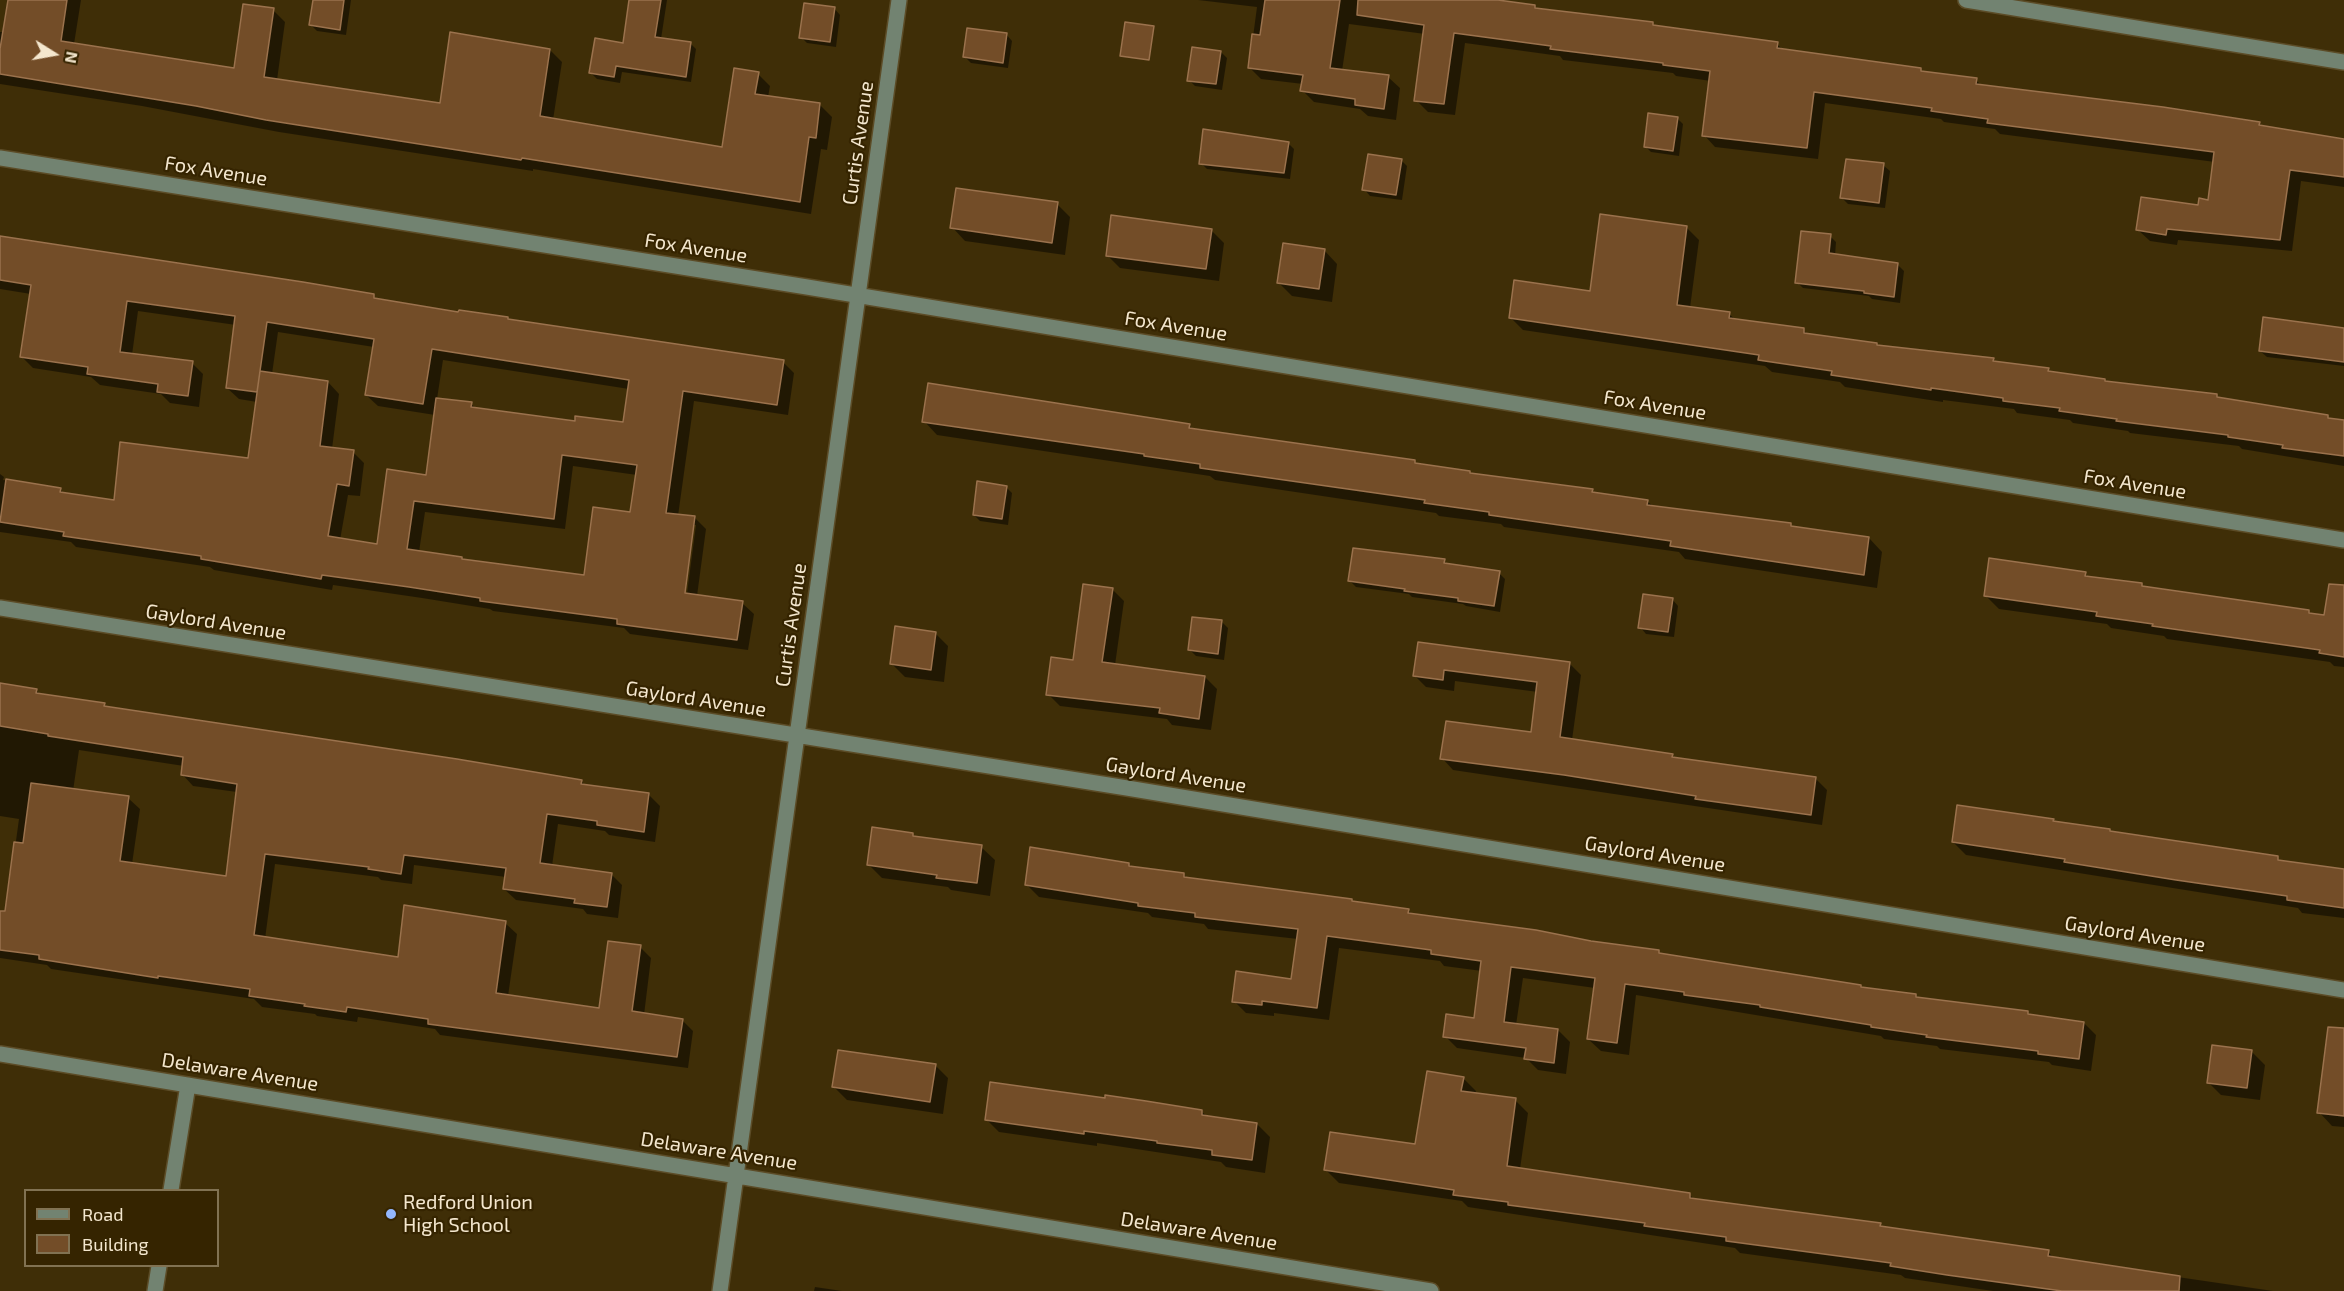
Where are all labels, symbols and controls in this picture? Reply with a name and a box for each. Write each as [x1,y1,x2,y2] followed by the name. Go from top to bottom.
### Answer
[24,24,84,84] north arrow
[62,50,83,65] text: N
[837,79,879,207] street label: Curtis Avenue
[163,151,269,191] street label: Fox Avenue
[643,228,749,268] street label: Fox Avenue
[1123,306,1229,346] street label: Fox Avenue
[1602,385,1708,425] street label: Fox Avenue
[2082,464,2188,504] street label: Fox Avenue
[770,561,812,689] street label: Curtis Avenue
[144,599,288,645] street label: Gaylord Avenue
[624,676,768,722] street label: Gaylord Avenue
[1104,752,1248,798] street label: Gaylord Avenue
[1583,831,1727,877] street label: Gaylord Avenue
[2063,911,2207,957] street label: Gaylord Avenue
[160,1048,320,1096] street label: Delaware Avenue
[639,1127,799,1175] street label: Delaware Avenue
[24,1189,219,1267] legend
[403,1190,533,1237] place label: Redford Union High School
[82,1203,123,1225] text: Road
[384,1207,398,1221] marker: Redford Union High School
[1119,1207,1279,1255] street label: Delaware Avenue
[82,1233,149,1255] text: Building

